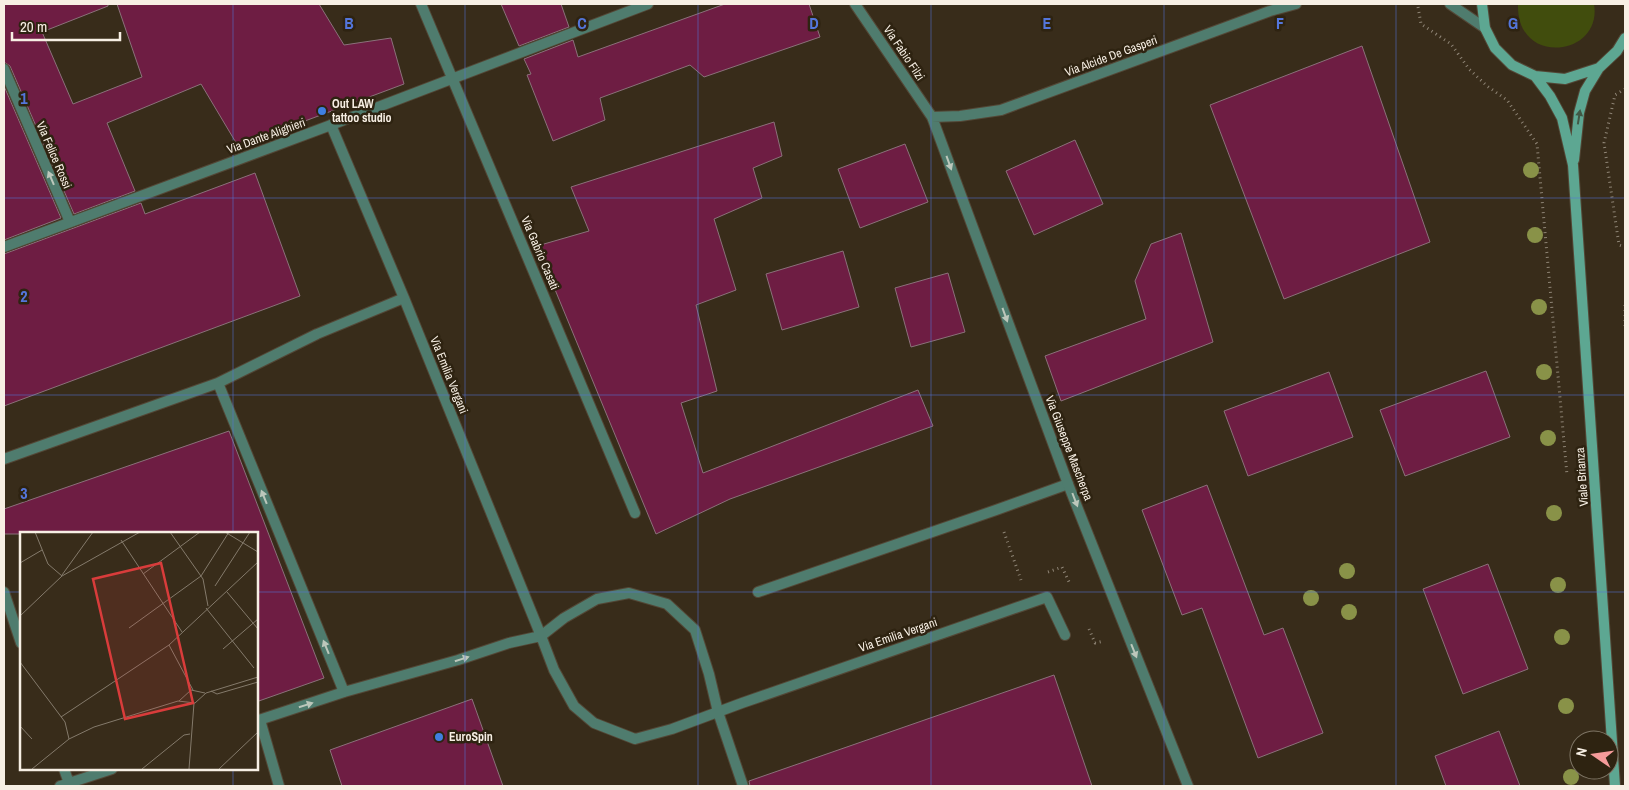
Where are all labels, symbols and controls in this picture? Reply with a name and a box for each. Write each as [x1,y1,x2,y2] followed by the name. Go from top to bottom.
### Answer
[12,10,120,42] scale bar
[344,12,354,34] text: B
[577,12,587,34] text: C
[809,12,819,34] text: D
[1043,12,1052,34] text: E
[1276,12,1284,34] text: F
[1508,12,1518,34] text: G
[20,16,47,37] text: 20 m
[880,22,928,84] street label: Via Fabio Filzi
[1063,32,1159,80] street label: Via Alcide De Gasperi
[20,87,28,109] text: 1
[332,96,392,126] place label: Out LAW tattoo studio
[316,105,328,117] marker: Out LAW tattoo studio
[1576,109,1584,125] one-way arrow
[225,114,307,158] street label: Via Dante Alighieri
[33,119,75,191] street label: Via Felice Rossi
[945,156,953,171] one-way arrow
[46,171,54,185] one-way arrow
[517,214,563,292] street label: Via Gabrio Casati
[20,285,28,307] text: 2
[1001,308,1009,323] one-way arrow
[426,334,472,416] street label: Via Emilia Vergani
[1042,393,1097,503] street label: Via Giuseppe Mascherpa
[1572,447,1592,507] street label: Viale Brianza
[20,482,28,504] text: 3
[260,489,268,504] one-way arrow
[1071,493,1079,507] one-way arrow
[20,532,258,770] inset map
[857,614,939,656] street label: Via Emilia Vergani
[321,640,329,654] one-way arrow
[1130,644,1138,659] one-way arrow
[455,655,470,663] one-way arrow
[299,701,314,709] one-way arrow
[449,729,493,745] place label: EuroSpin
[1569,730,1619,780] north arrow
[433,731,445,743] marker: EuroSpin
[1572,746,1591,758] text: N

